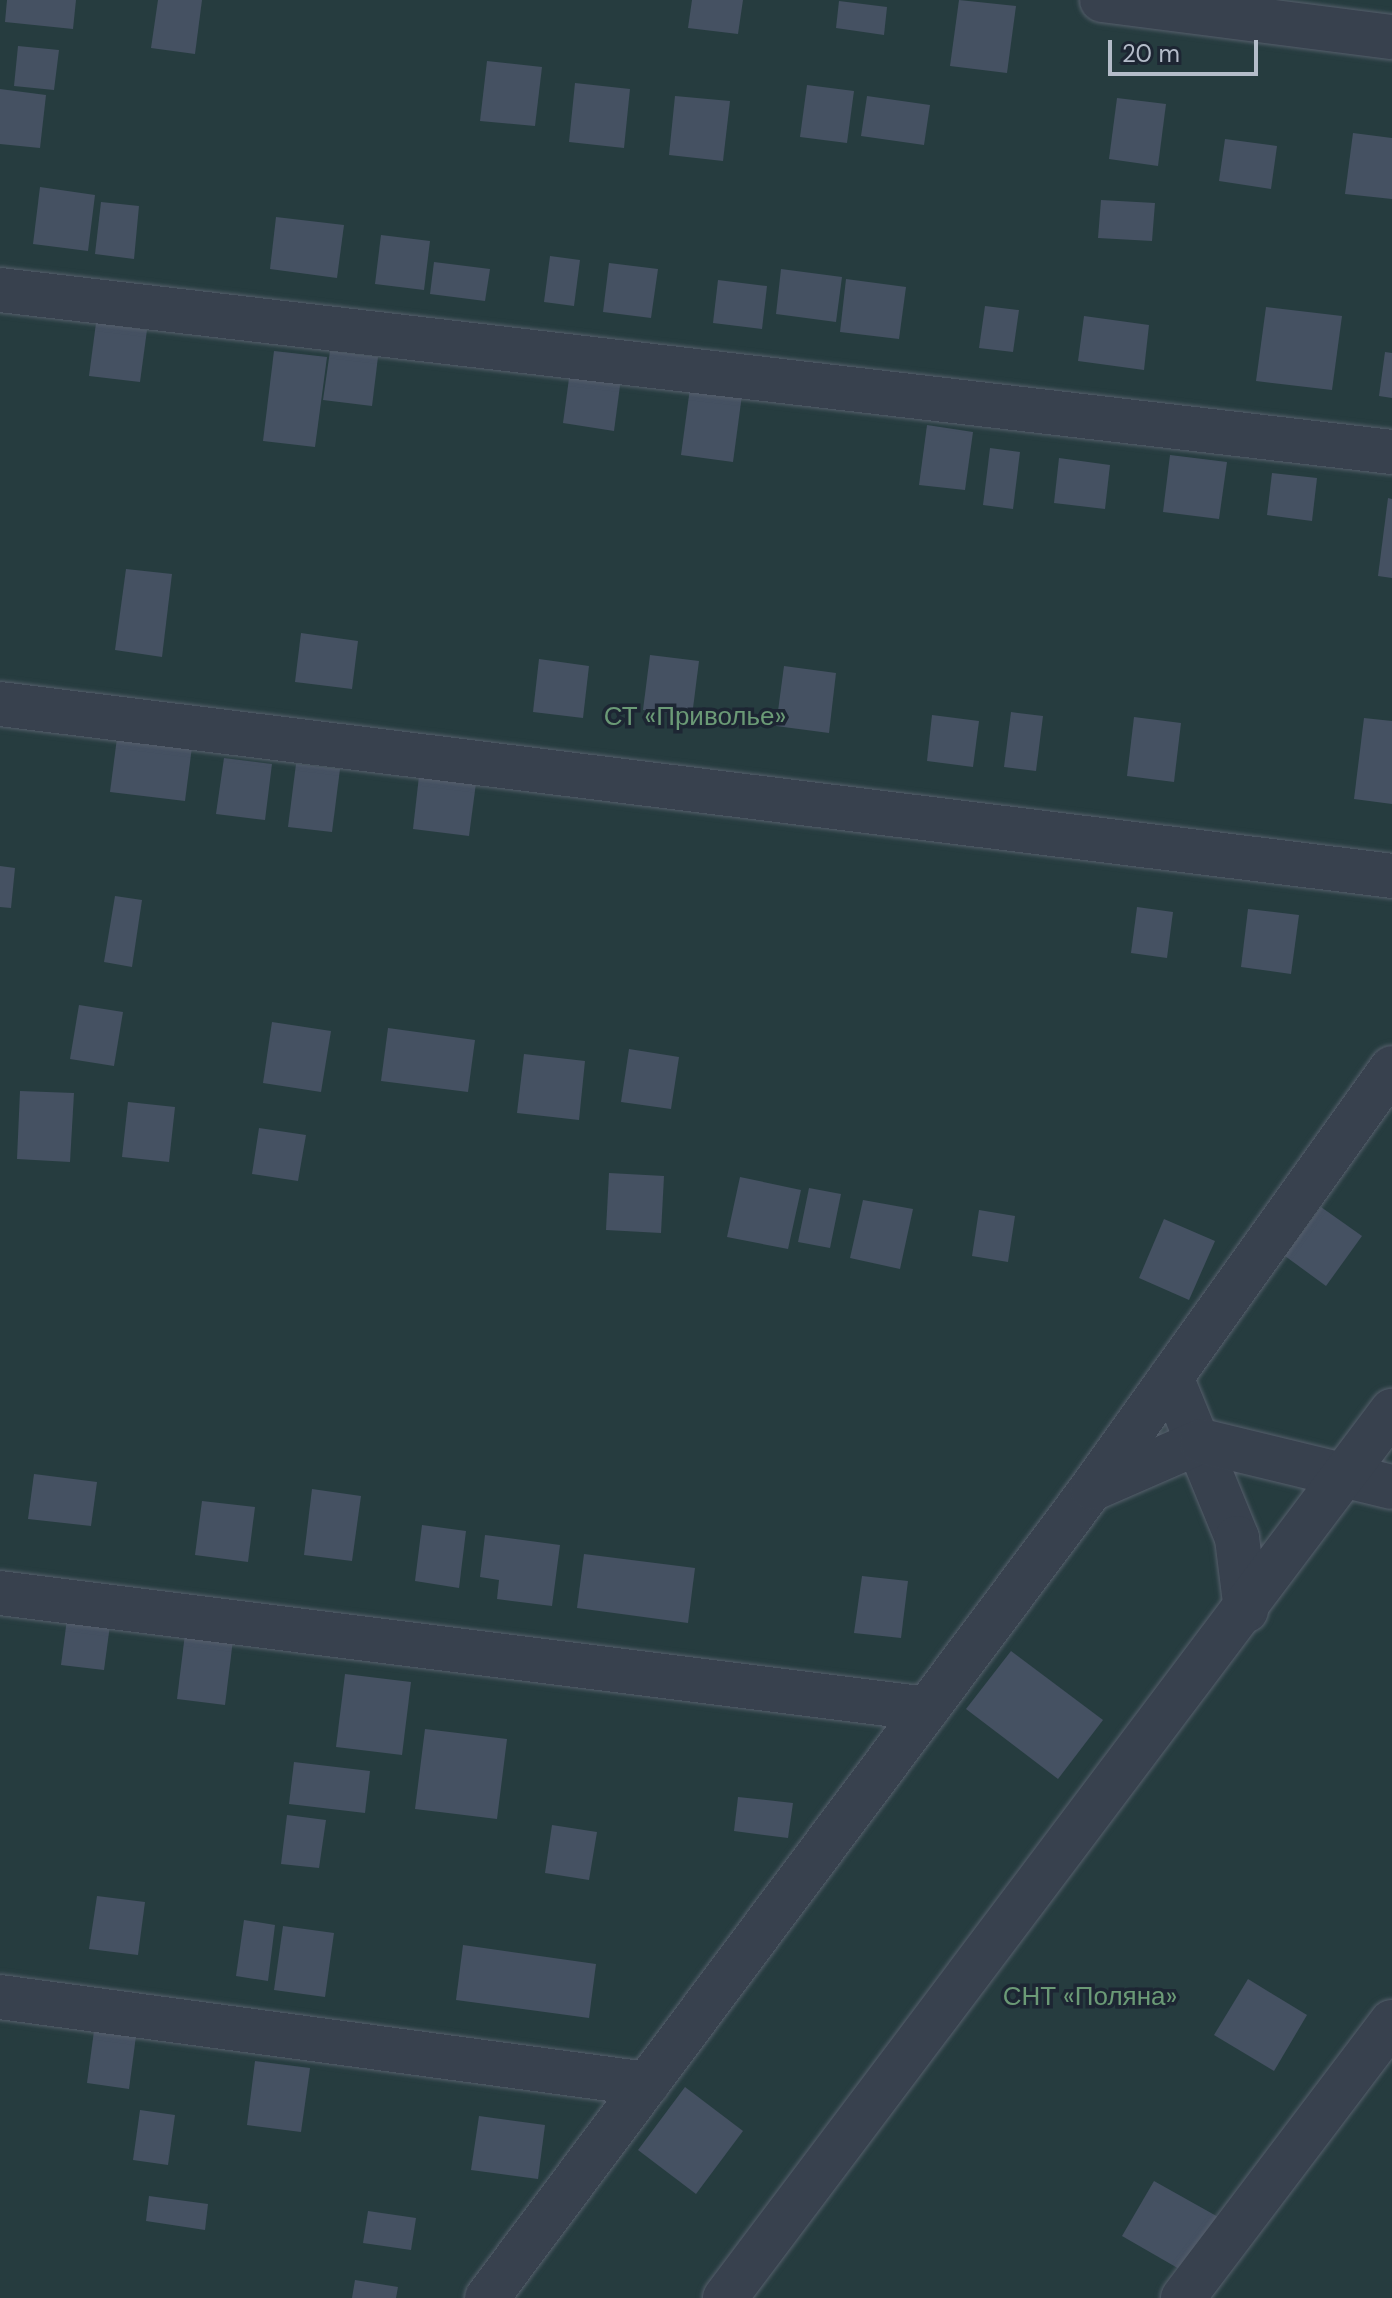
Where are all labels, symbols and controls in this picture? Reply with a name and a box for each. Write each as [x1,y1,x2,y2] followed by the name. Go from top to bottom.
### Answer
[1112,24,1262,74] scale bar
[1122,38,1180,69] text: 20 m
[604,701,786,733] park label: СТ «Приволье»
[1003,1981,1177,2013] park label: СНТ «Поляна»

